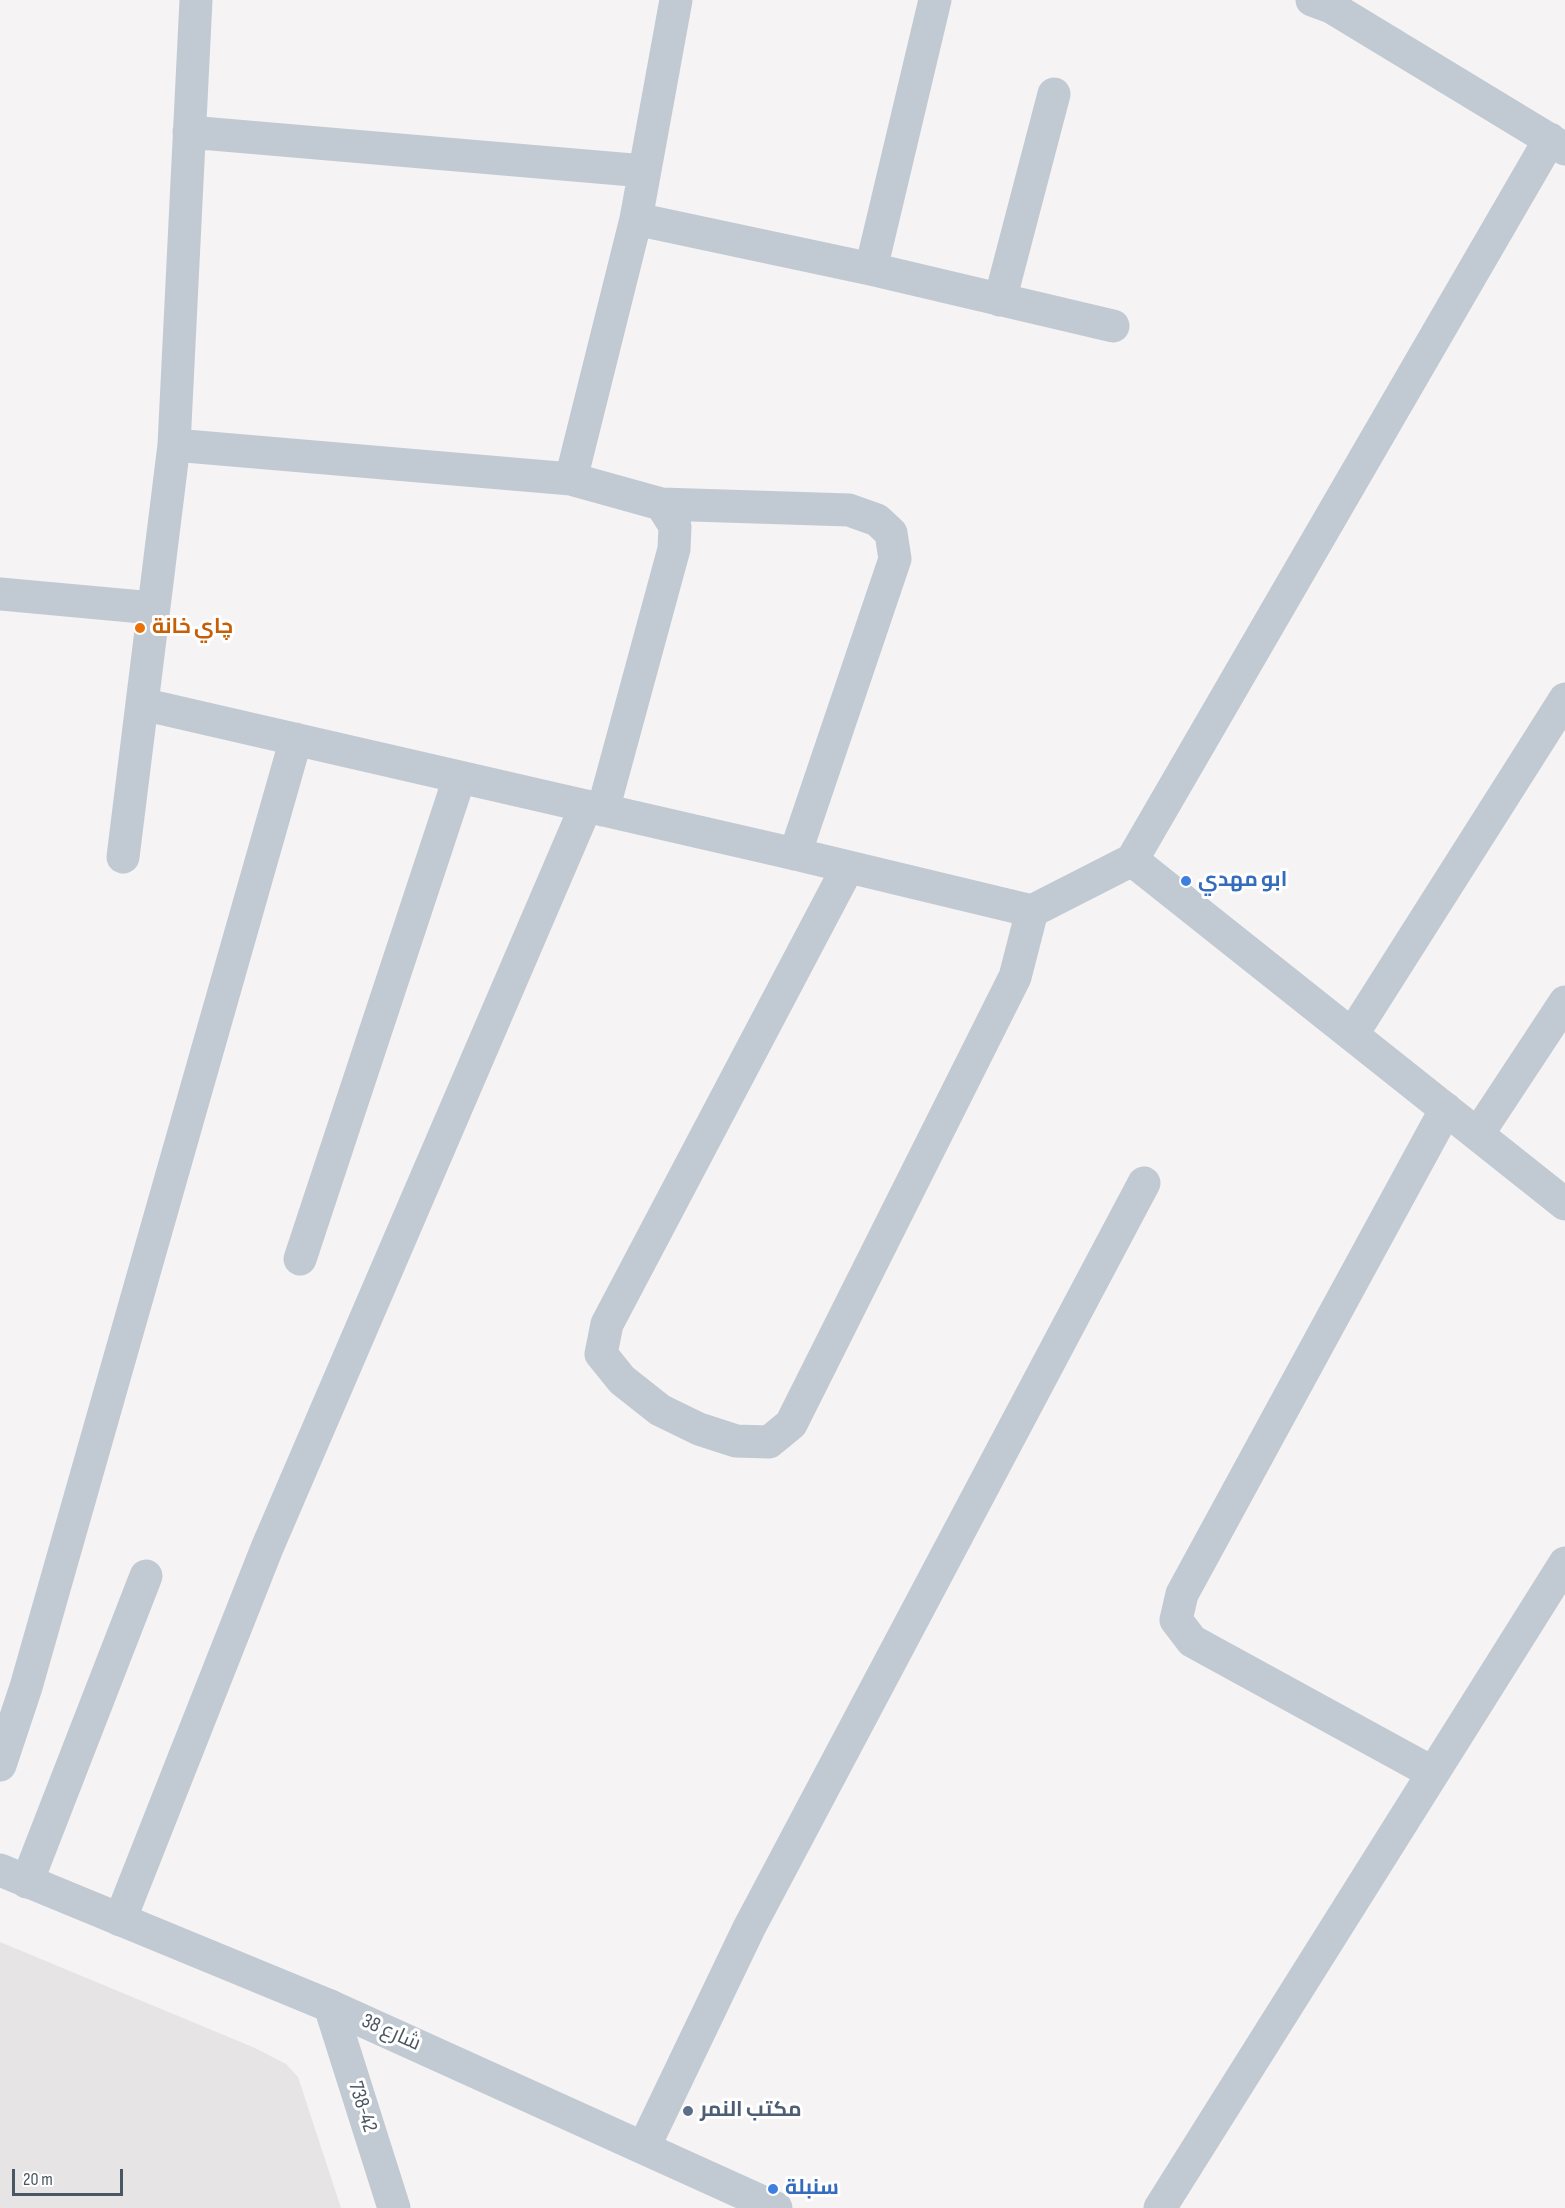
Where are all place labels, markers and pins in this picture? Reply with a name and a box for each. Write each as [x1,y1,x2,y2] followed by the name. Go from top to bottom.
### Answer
[152,615,233,641] place label: چاي خانة
[133,621,147,635] marker: چاي خانة
[1198,868,1287,894] place label: ابو مهدي
[1179,874,1193,888] marker: ابو مهدي
[700,2098,802,2124] place label: مكتب النمر
[681,2104,695,2118] marker: مكتب النمر
[785,2176,839,2202] place label: سنبلة
[766,2182,780,2196] marker: سنبلة

